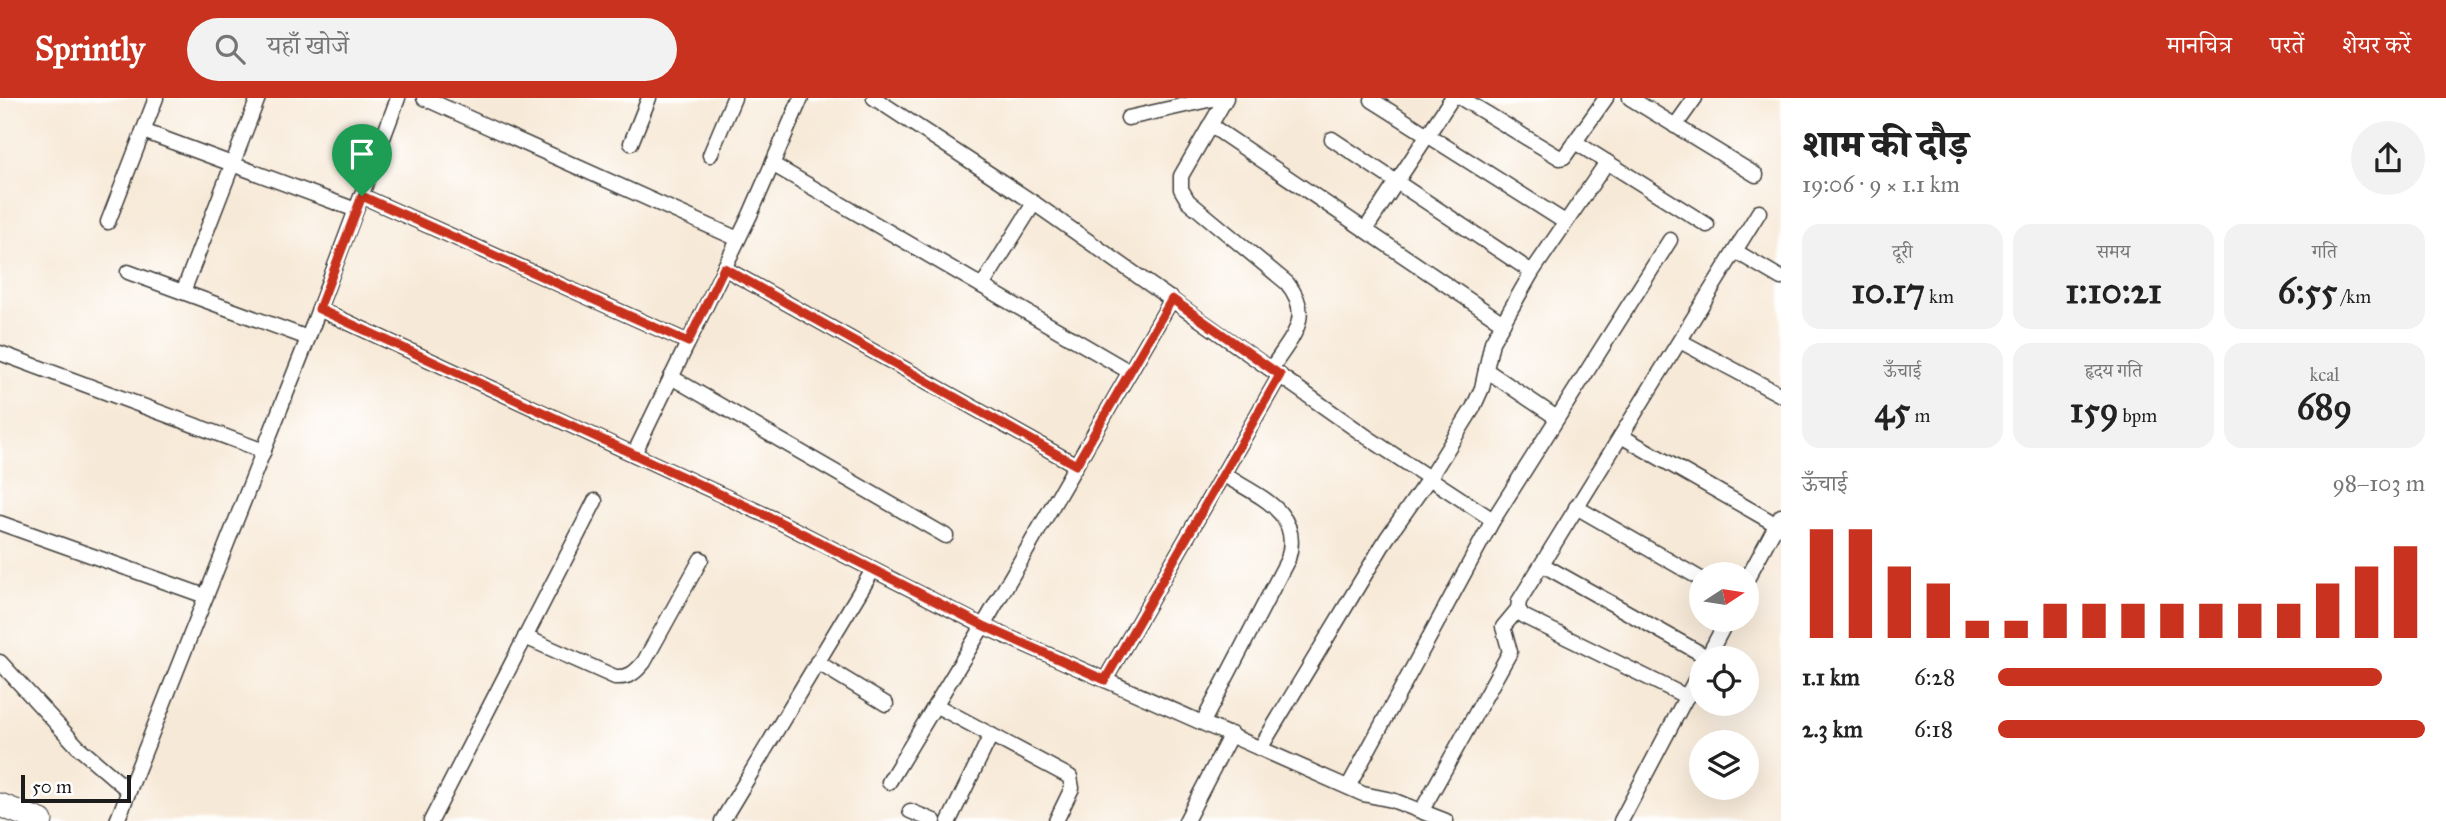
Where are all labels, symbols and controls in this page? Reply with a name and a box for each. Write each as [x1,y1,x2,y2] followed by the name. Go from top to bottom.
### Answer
[187,18,677,81] search box
[35,29,145,69] text: Sprintly
[267,29,349,61] text: यहाँ खोजें
[211,30,249,68] icon: search
[2167,30,2232,60] text: मानचित्र
[2270,30,2304,60] text: परतें
[2342,30,2411,60] text: शेयर करें
[1802,121,1968,167] text: शाम की दौड़
[2351,121,2425,195] button: share
[332,124,392,196] pin
[343,135,381,173] icon: arrive
[1802,170,1960,198] text: 19:06 · 9 × 1.1 km
[1892,240,1913,263] text: दूरी
[2097,240,2130,263] text: समय
[2312,240,2337,263] text: गति
[1851,270,1925,313] text: 10.17
[2065,270,2162,313] text: 1:10:21
[2278,270,2337,313] text: 6:55
[1925,285,1954,308] text: km
[2337,285,2371,308] text: /km
[1884,359,1921,382] text: ऊँचाई
[2085,359,2142,382] text: हृदय गति
[2310,363,2339,386] text: kcal
[2297,386,2352,429] text: 689
[1875,389,1910,432] text: 45
[2070,389,2118,432] text: 159
[1910,404,1930,427] text: m
[2118,404,2157,427] text: bpm
[1802,469,1847,497] text: ऊँचाई
[2333,469,2425,497] text: 98–103 m
[1689,562,1759,632] north arrow
[1689,562,1759,800] map controls
[1689,646,1759,716] button: locate
[1802,663,1860,691] text: 1.1 km
[1914,663,1955,691] text: 6:28
[1802,715,1863,743] text: 2.3 km
[1914,715,1953,743] text: 6:18
[1689,730,1759,800] button: layers
[21,772,131,804] scale bar
[32,775,72,798] text: 50 m

